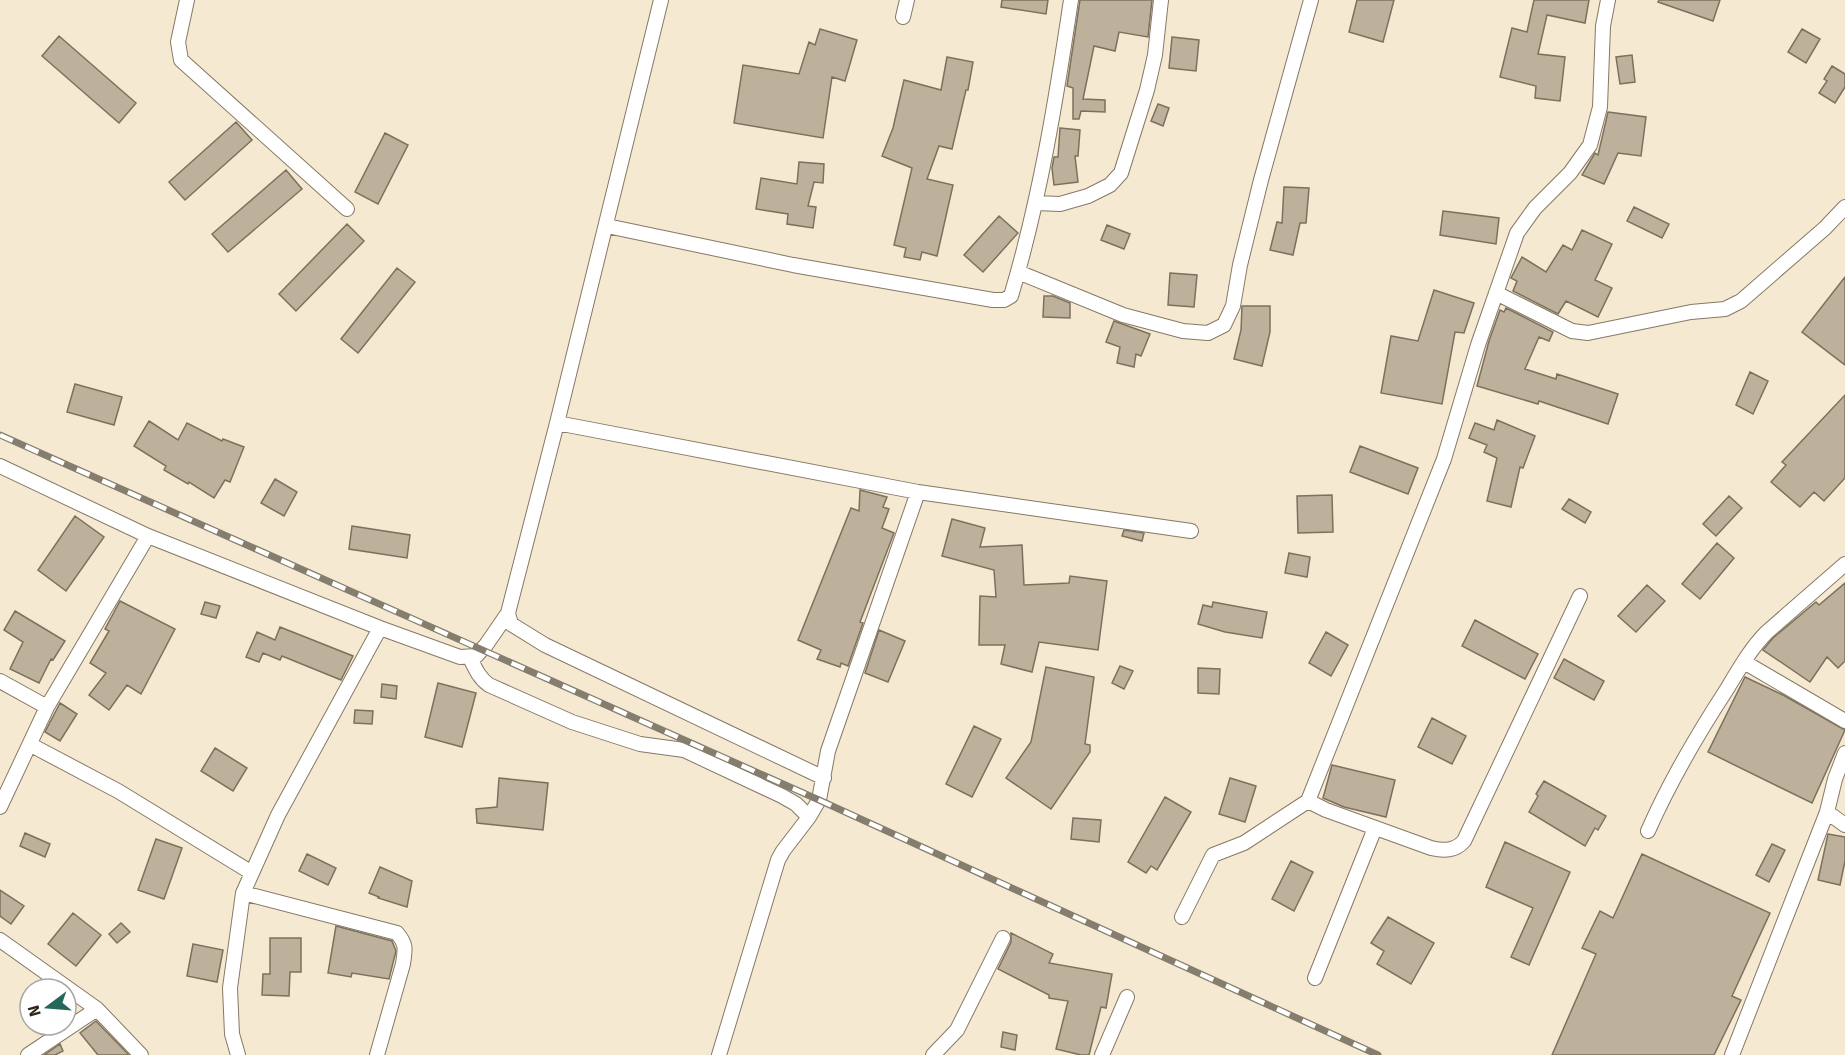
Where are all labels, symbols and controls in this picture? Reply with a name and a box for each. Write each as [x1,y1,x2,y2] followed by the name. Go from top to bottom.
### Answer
[18,977,78,1037] north arrow
[23,1003,46,1019] text: N

